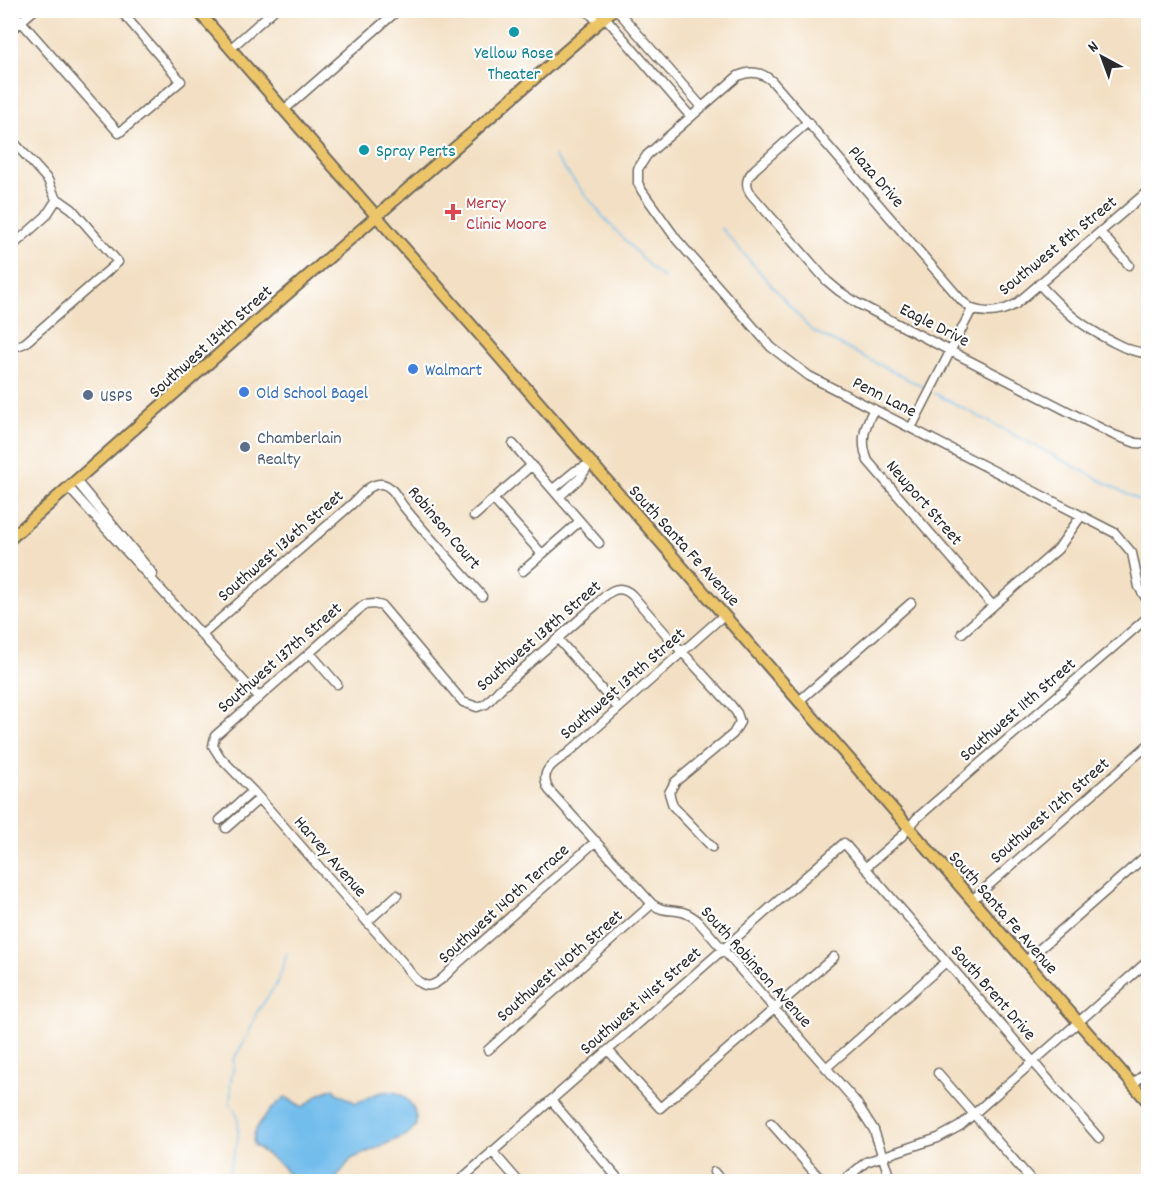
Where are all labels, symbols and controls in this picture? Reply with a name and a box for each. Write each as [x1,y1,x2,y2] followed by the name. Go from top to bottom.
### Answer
[507,25,521,39] marker: Yellow Rose Theater
[1072,27,1132,87] north arrow
[1083,36,1104,59] text: N
[474,42,554,88] place label: Yellow Rose Theater
[376,140,456,165] place label: Spray Perts
[841,141,909,214] street label: Plaza Drive
[357,143,371,157] marker: Spray Perts
[994,191,1124,303] street label: Southwest 8th Street
[466,192,547,238] place label: Mercy Clinic Moore
[444,203,462,221] marker: Mercy Clinic Moore
[144,280,279,405] street label: Southwest 134th Street
[895,298,973,355] street label: Eagle Drive
[425,359,483,384] place label: Walmart
[406,362,420,376] marker: Walmart
[847,371,920,425] street label: Penn Lane
[256,382,369,407] place label: Old School Bagel
[100,385,133,410] place label: USPS
[237,385,251,399] marker: Old School Bagel
[81,388,95,402] marker: USPS
[257,427,342,473] place label: Chamberlain Realty
[238,440,252,454] marker: Chamberlain Realty
[879,455,968,552] street label: Newport Street
[622,480,745,613] street label: South Santa Fe Avenue
[401,481,486,576] street label: Robinson Court
[213,485,350,609] street label: Southwest 136th Street
[472,575,608,698] street label: Southwest 138th Street
[213,597,349,720] street label: Southwest 137th Street
[555,623,692,747] street label: Southwest 139th Street
[955,653,1083,769] street label: Southwest 11th Street
[985,753,1116,871] street label: Southwest 12th Street
[287,812,372,904] street label: Harvey Avenue
[434,839,576,971] street label: Southwest 140th Terrace
[942,847,1063,981] street label: South Santa Fe Avenue
[694,901,817,1034] street label: South Robinson Avenue
[492,905,630,1029] street label: Southwest 140th Street
[943,940,1041,1047] street label: South Brent Drive
[575,942,708,1062] street label: Southwest 141st Street

